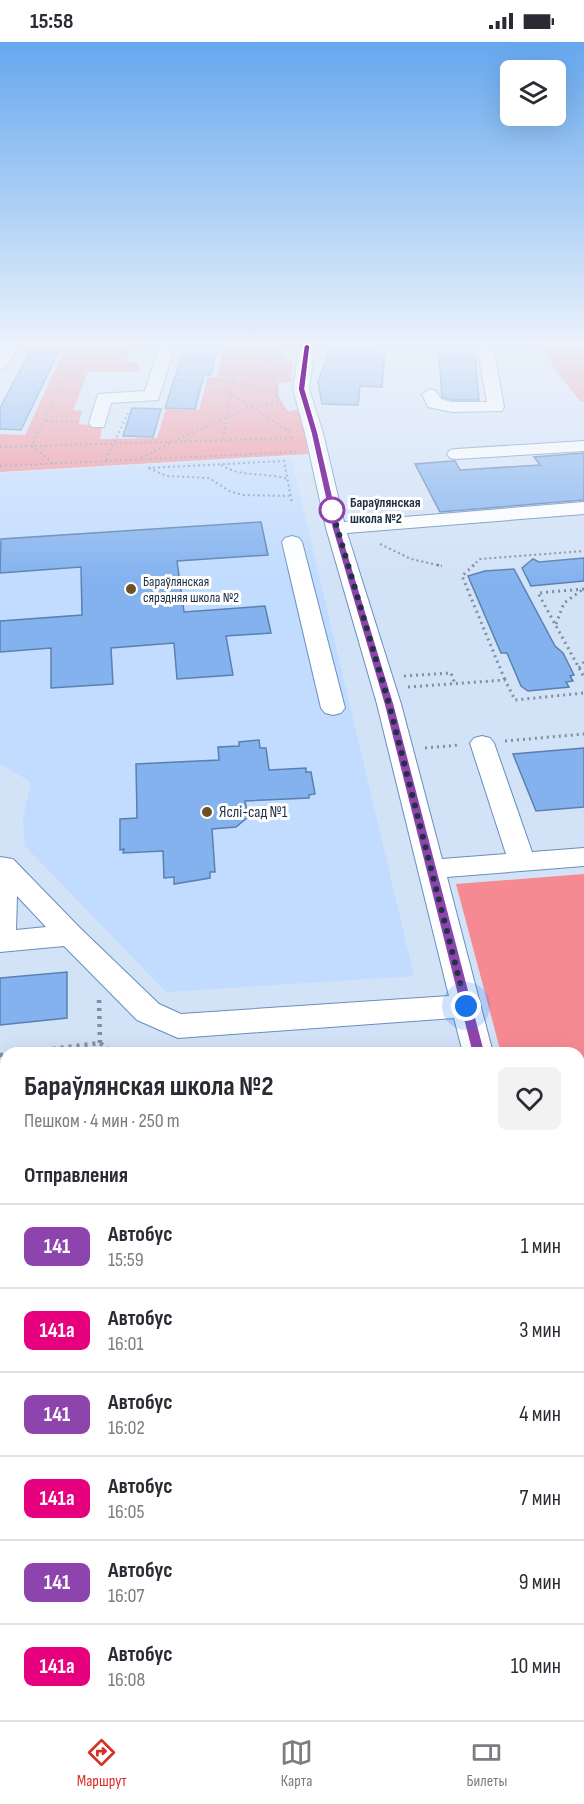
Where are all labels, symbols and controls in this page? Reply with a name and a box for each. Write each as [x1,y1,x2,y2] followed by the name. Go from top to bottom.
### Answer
[30,8,73,35] text: 15:58
[500,60,566,126] map controls
[500,60,566,126] button: layers
[350,494,421,527] place label: Бараўлянская школа №2
[319,497,345,523] marker: Бараўлянская школа №2
[143,573,239,606] place label: Бараўлянская сярэдняя школа №2
[124,582,138,596] marker: Бараўлянская сярэдняя школа №2
[219,803,288,822] place label: Яслі-сад №1
[200,805,214,819] marker: Яслі-сад №1
[451,991,481,1021] your location
[498,1067,561,1130] button: heart
[24,1070,274,1103] text: Бараўлянская школа №2
[24,1109,180,1133] text: Пешком · 4 мин · 250 m
[24,1162,128,1189] text: Отправления
[108,1221,173,1248] text: Автобус
[521,1233,561,1260] text: 1 мин
[44,1234,70,1259] text: 141
[108,1248,144,1272] text: 15:59
[108,1305,173,1332] text: Автобус
[519,1317,561,1344] text: 3 мин
[39,1318,75,1343] text: 141а
[108,1332,143,1356] text: 16:01
[108,1389,173,1416] text: Автобус
[519,1401,561,1428] text: 4 мин
[44,1402,70,1427] text: 141
[108,1416,145,1440] text: 16:02
[108,1473,173,1500] text: Автобус
[520,1485,561,1512] text: 7 мин
[39,1486,75,1511] text: 141а
[108,1500,144,1524] text: 16:05
[108,1557,173,1584] text: Автобус
[519,1569,561,1596] text: 9 мин
[44,1570,70,1595] text: 141
[108,1584,144,1608] text: 16:07
[108,1641,173,1668] text: Автобус
[511,1653,561,1680] text: 10 мин
[39,1654,75,1679] text: 141а
[108,1668,145,1692] text: 16:08
[77,1736,127,1791] tab: Маршрут
[280,1736,313,1791] tab: Карта
[466,1736,507,1791] tab: Билеты

